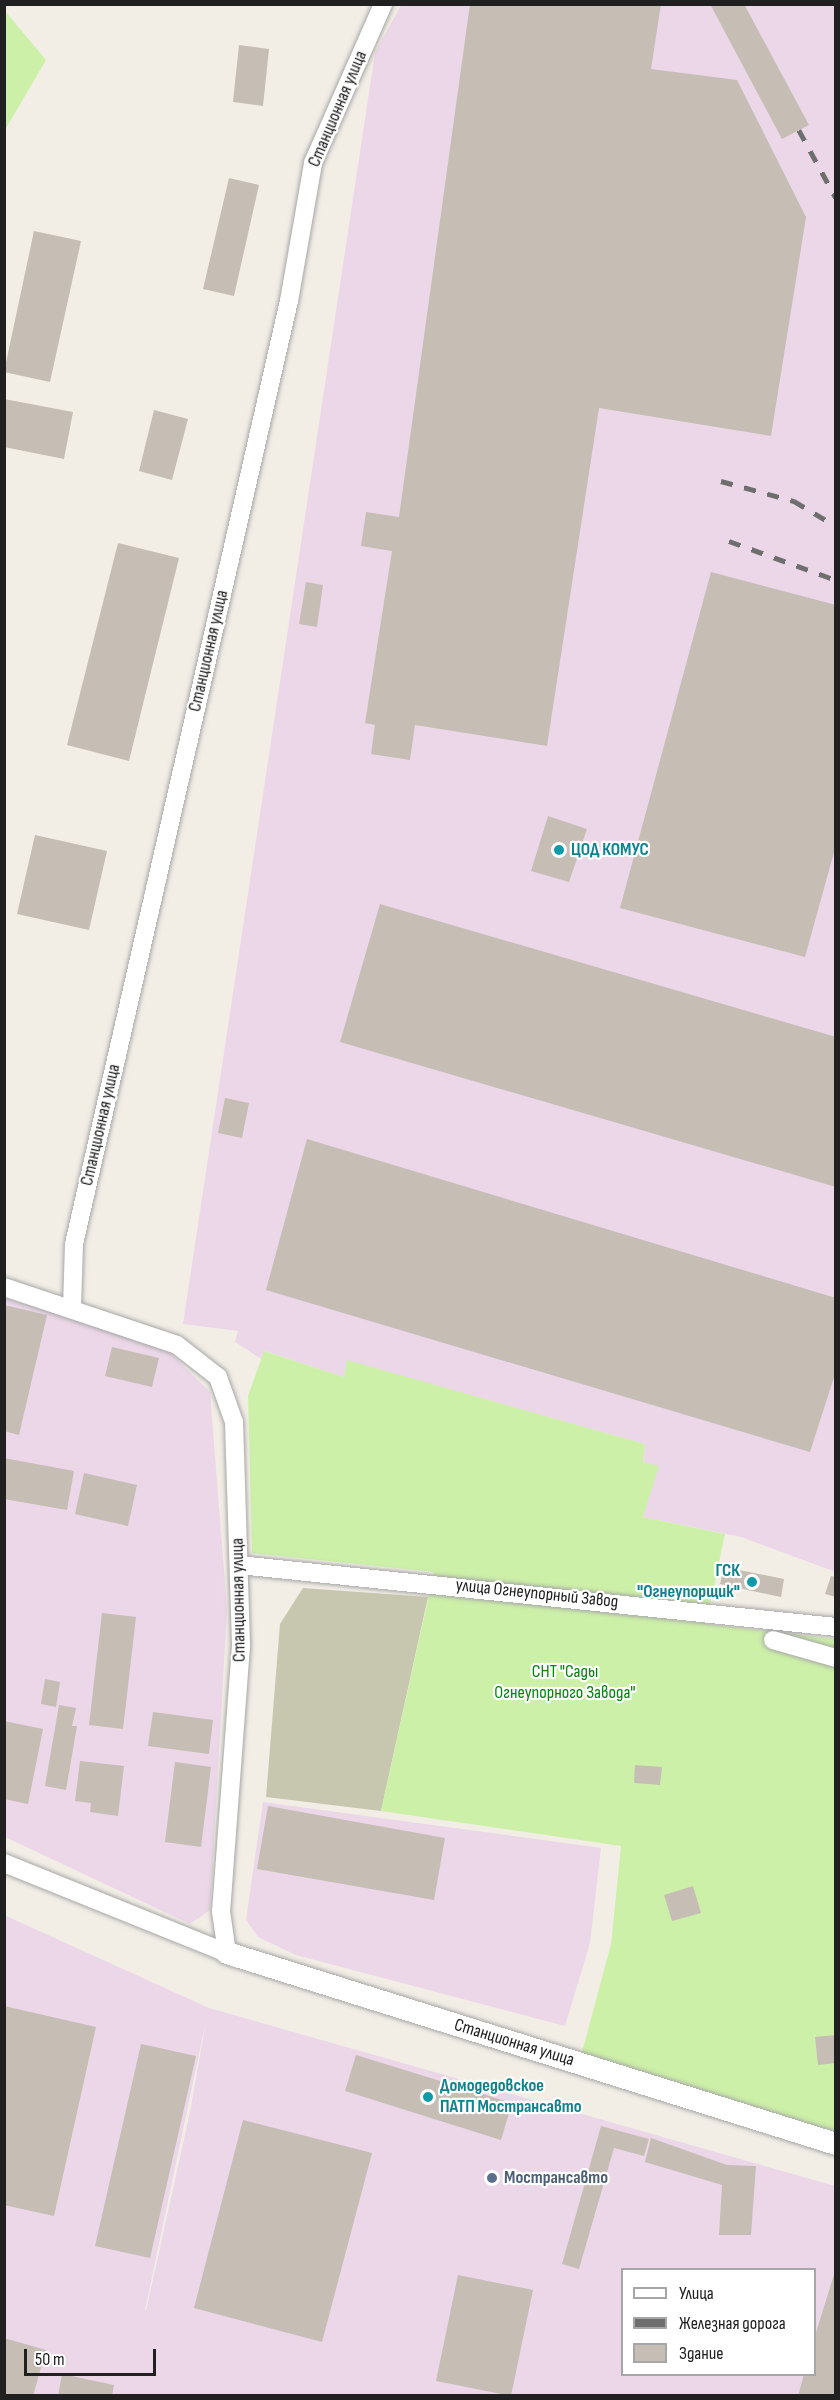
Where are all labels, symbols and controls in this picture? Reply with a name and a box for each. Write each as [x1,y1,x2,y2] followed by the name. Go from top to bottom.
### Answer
[304,48,372,170] street label: Станционная улица
[184,588,234,714] street label: Станционная улица
[571,839,649,861] place label: ЦОД КОМУС
[552,843,566,857] marker: ЦОД КОМУС
[76,1062,126,1188] street label: Станционная улица
[227,1538,251,1662] street label: Станционная улица
[637,1561,740,1604] place label: ГСК "Огнеупорщик"
[455,1575,619,1613] street label: улица Огнеупорный Завод
[745,1575,759,1589] marker: ГСК "Огнеупорщик"
[494,1662,636,1704] park label: СНТ "Сады Огнеупорного Завода"
[451,2015,577,2071] street label: Станционная улица
[440,2076,582,2118] place label: Домодедовское ПАТП Мострансавто
[421,2090,435,2104] marker: Домодедовское ПАТП Мострансавто
[504,2167,608,2189] place label: Мострансавто
[485,2171,499,2185] marker: Мострансавто
[621,2268,816,2376] legend
[679,2283,714,2304] text: Улица
[679,2313,786,2334] text: Железная дорога
[27,2337,159,2375] scale bar
[679,2343,724,2364] text: Здание
[35,2349,65,2370] text: 50 m

